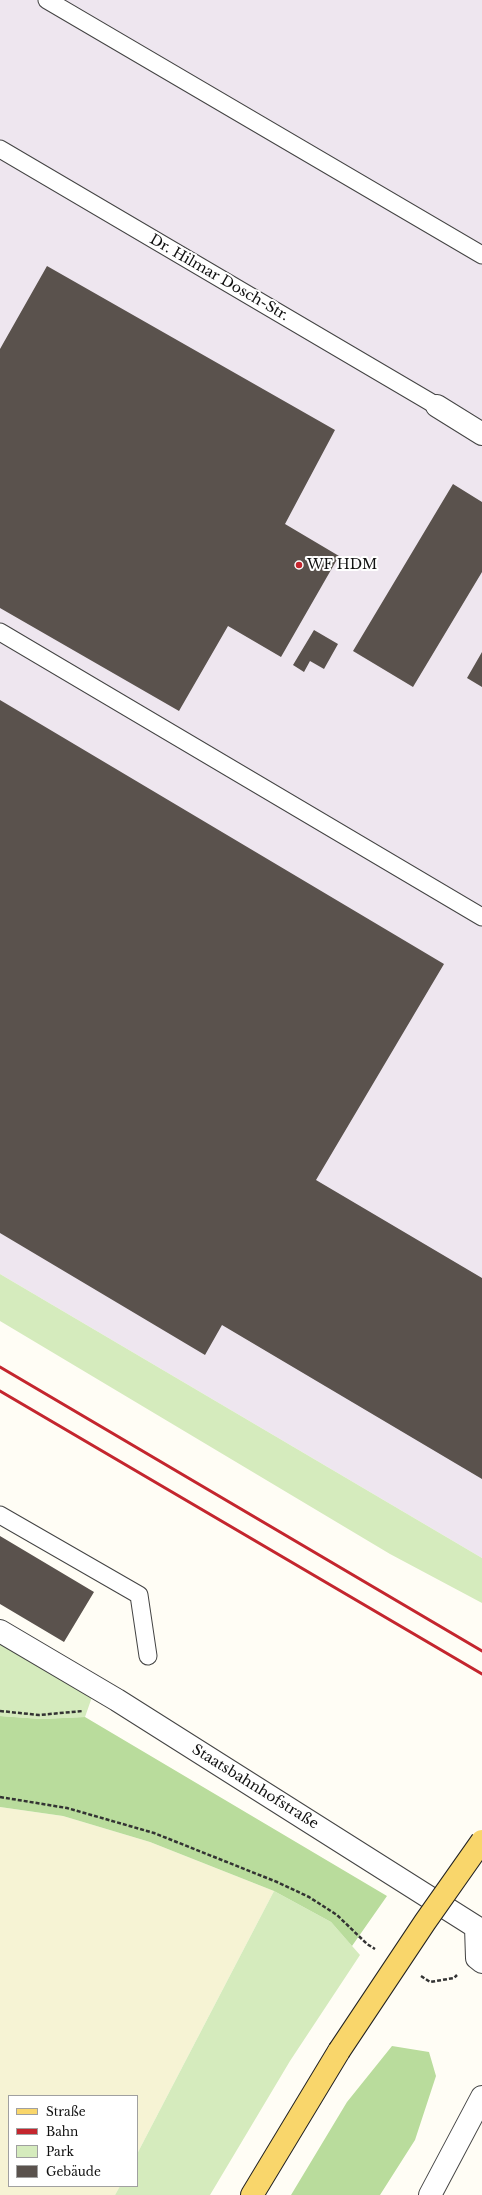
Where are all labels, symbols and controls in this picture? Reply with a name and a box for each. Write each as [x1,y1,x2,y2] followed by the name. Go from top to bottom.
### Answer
[147,231,291,325] street label: Dr. Hilmar Dosch-Str.
[307,557,377,573] place label: WF HDM
[294,560,304,570] marker: WF HDM
[189,1741,321,1833] street label: Staatsbahnhofstraße
[8,2095,138,2187] legend
[46,2104,86,2119] text: Straße
[46,2124,78,2139] text: Bahn
[46,2144,74,2159] text: Park
[46,2164,101,2179] text: Gebäude

